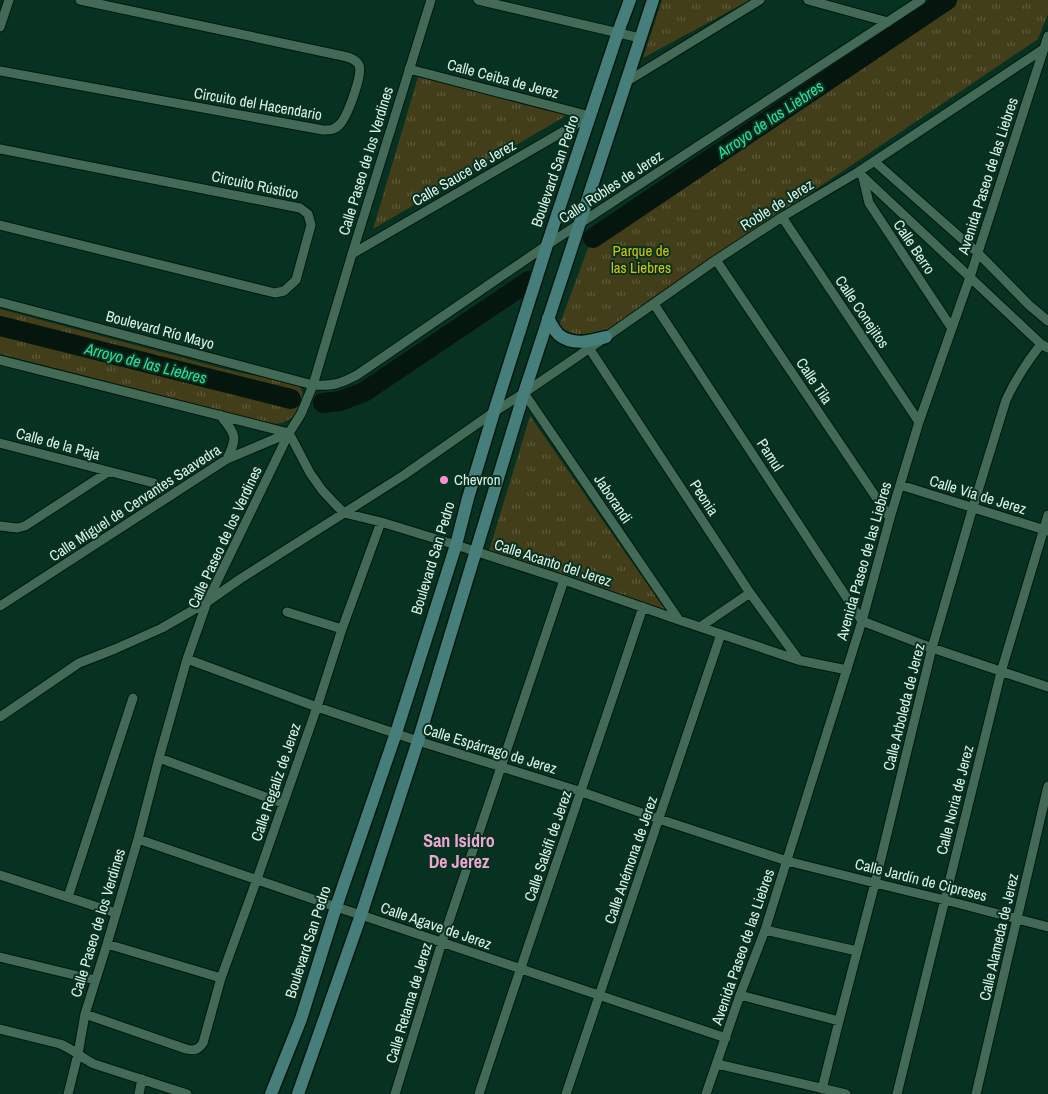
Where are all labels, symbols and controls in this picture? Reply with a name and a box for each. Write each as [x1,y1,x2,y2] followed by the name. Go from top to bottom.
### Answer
[445,54,561,104] street label: Calle Ceiba de Jerez
[711,75,828,164] water label: Arroyo de las Liebres
[192,82,324,125] street label: Circuito del Hacendario
[333,84,398,238] street label: Calle Paseo de los Verdines
[952,95,1023,258] street label: Avenida Paseo de las Liebres
[526,112,584,230] street label: Boulevard San Pedro
[408,134,520,211] street label: Calle Sauce de Jerez
[555,145,667,228] street label: Calle Robles de Jerez
[210,165,301,204] street label: Circuito Rústico
[736,174,817,235] street label: Roble de Jerez
[889,215,940,278] street label: Calle Berro
[611,240,671,278] park label: Parque de las Liebres
[830,271,894,352] street label: Calle Conejitos
[104,305,217,354] street label: Boulevard Río Mayo
[82,337,210,389] water label: Arroyo de las Liebres
[791,354,838,408] street label: Calle Tila
[14,422,103,465] street label: Calle de la Paja
[752,434,789,475] street label: Pamul
[45,439,225,566] street label: Calle Miguel de Cervantes Saavedra
[182,462,267,611] street label: Calle Paseo de los Verdines
[454,469,501,490] place label: Chevron
[589,470,637,527] street label: Jaborandi
[927,470,1029,519] street label: Calle Vía de Jerez
[438,474,450,486] marker: Chevron
[685,476,724,520] street label: Peonia
[831,479,896,643] street label: Avenida Paseo de las Liebres
[405,499,460,617] street label: Boulevard San Pedro
[492,534,615,591] street label: Calle Acanto del Jerez
[878,641,929,773] street label: Calle Arboleda de Jerez
[421,718,560,779] street label: Calle Espárrago de Jerez
[245,720,306,844] street label: Calle Regaliz de Jerez
[931,743,978,857] street label: Calle Noria de Jerez
[519,787,576,904] street label: Calle Salsifi de Jerez
[599,793,662,927] street label: Calle Anémona de Jerez
[423,828,495,874] district label: San Isidro De Jerez
[65,846,130,1000] street label: Calle Paseo de los Verdines
[853,853,989,906] street label: Calle Jardín de Cipreses
[706,866,779,1029] street label: Avenida Paseo de las Liebres
[974,871,1023,1003] street label: Calle Alameda de Jerez
[279,883,336,1001] street label: Boulevard San Pedro
[378,897,495,954] street label: Calle Agave de Jerez
[380,940,437,1066] street label: Calle Retama de Jerez

